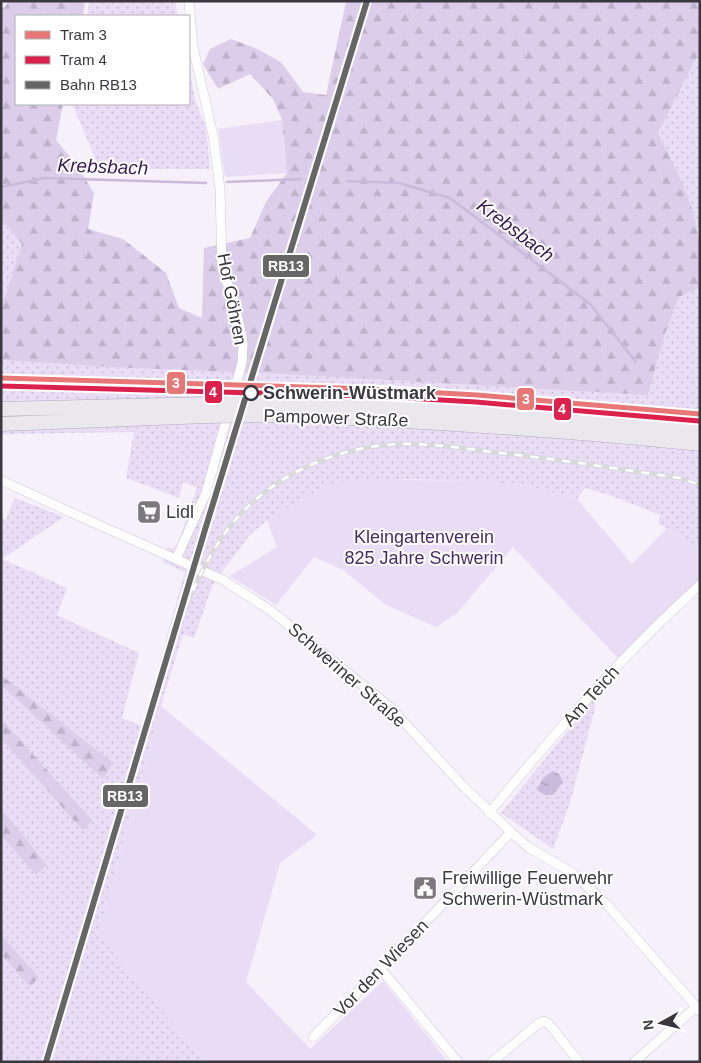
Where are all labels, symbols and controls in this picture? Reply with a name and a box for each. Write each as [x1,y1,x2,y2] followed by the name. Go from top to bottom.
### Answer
[15,15,190,105] legend
[60,26,107,43] text: Tram 3
[60,51,107,68] text: Tram 4
[60,76,137,93] text: Bahn RB13
[57,154,149,179] water label: Krebsbach
[473,195,558,266] water label: Krebsbach
[213,251,251,347] street label: Hof Göhren
[262,254,310,278] line badge: RB13
[268,258,304,274] text: RB13
[166,371,186,395] line badge: 3
[172,375,180,391] text: 3
[204,380,223,404] line badge: 4
[263,383,437,403] place label: Schwerin-Wüstmark
[209,384,217,400] text: 4
[243,385,259,401] marker: Schwerin-Wüstmark
[516,387,535,411] line badge: 3
[522,391,530,407] text: 3
[553,397,572,421] line badge: 4
[558,401,566,417] text: 4
[263,405,409,431] street label: Pampower Straße
[136,499,162,525] supermarket icon: Lidl
[166,502,194,522] place label: Lidl
[344,527,504,568] park label: Kleingartenverein 825 Jahre Schwerin
[284,619,410,731] street label: Schweriner Straße
[559,662,623,730] street label: Am Teich
[102,784,149,808] line badge: RB13
[107,788,143,804] text: RB13
[442,868,613,909] place label: Freiwillige Feuerwehr Schwerin-Wüstmark
[412,875,438,901] public building icon: Freiwillige Feuerwehr Schwerin-Wüstmark
[330,915,432,1021] street label: Vor den Wiesen
[636,998,686,1048] north arrow
[639,1019,657,1031] text: N

